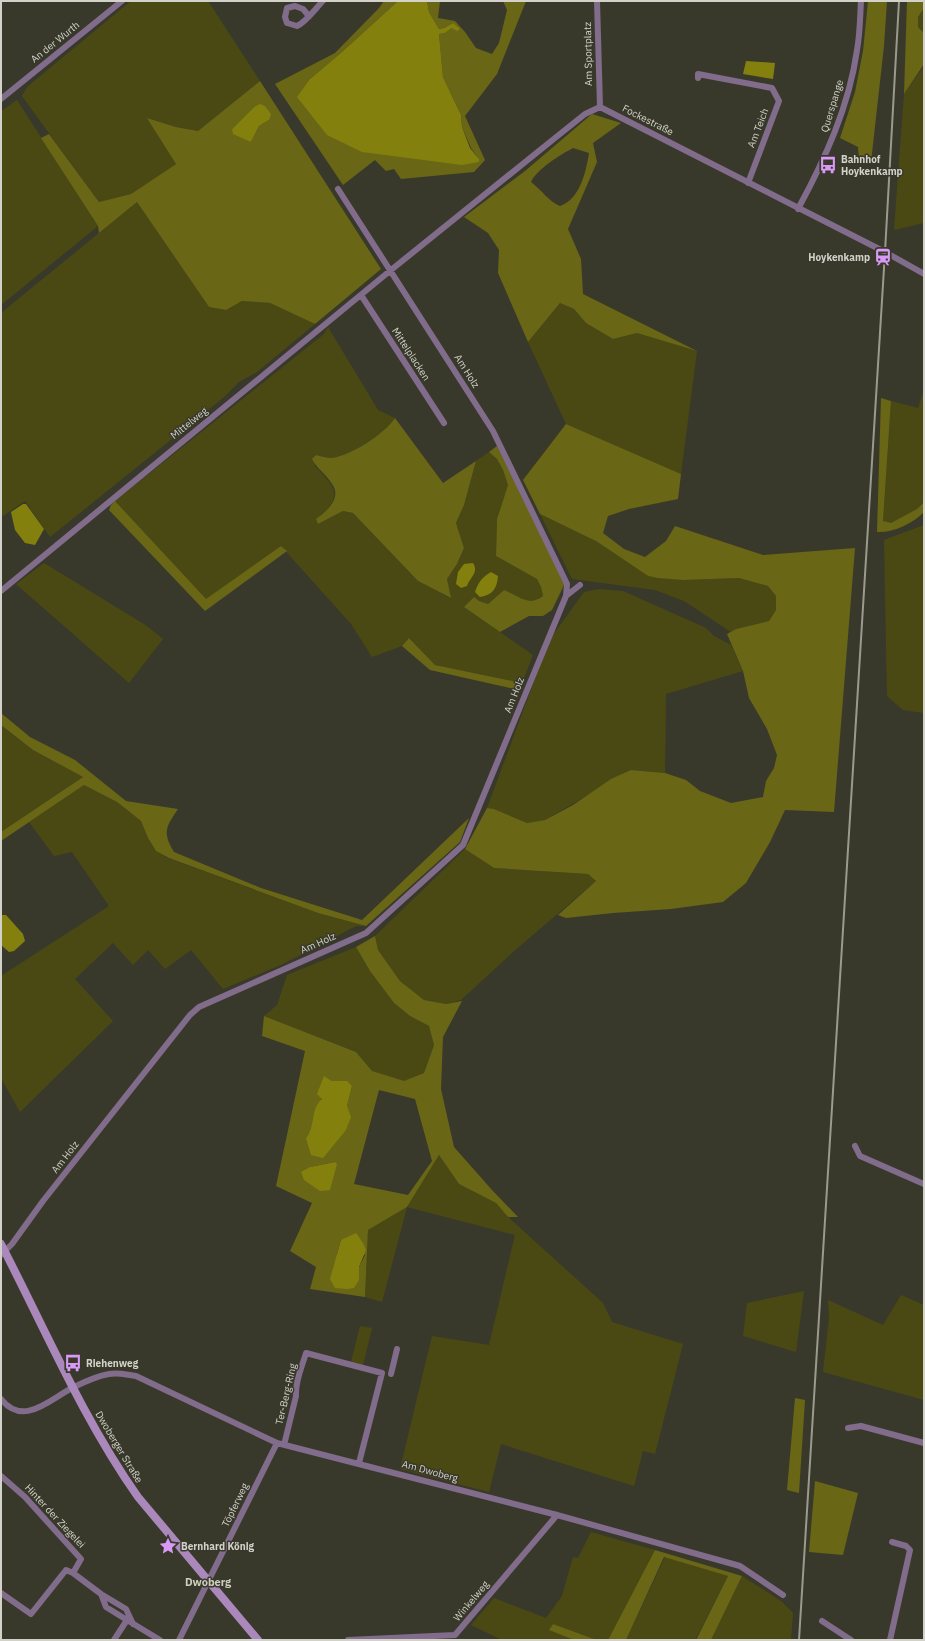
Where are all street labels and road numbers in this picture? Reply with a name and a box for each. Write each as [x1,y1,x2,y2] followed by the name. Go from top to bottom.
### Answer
[28,18,82,66] street label: An der Wurth
[581,22,595,86] street label: Am Sportplatz
[818,78,846,134] street label: Querspange
[620,102,676,139] street label: Fockestraße
[745,106,771,150] street label: Am Teich
[389,325,433,383] street label: Mittelplacken
[452,352,483,391] street label: Am Holz
[168,404,211,442] street label: Mittelweg
[501,675,527,715] street label: Am Holz
[298,929,338,957] street label: Am Holz
[48,1138,82,1176] street label: Am Holz
[273,1361,300,1426] street label: Ter-Berg-Ring
[92,1409,146,1486] street label: Dwoberger Straße
[401,1457,460,1485] street label: Am Dwoberg
[219,1480,252,1529] street label: Töpferweg
[22,1481,88,1551] street label: Hinter der Ziegelei
[450,1578,492,1624] street label: Winkelweg

